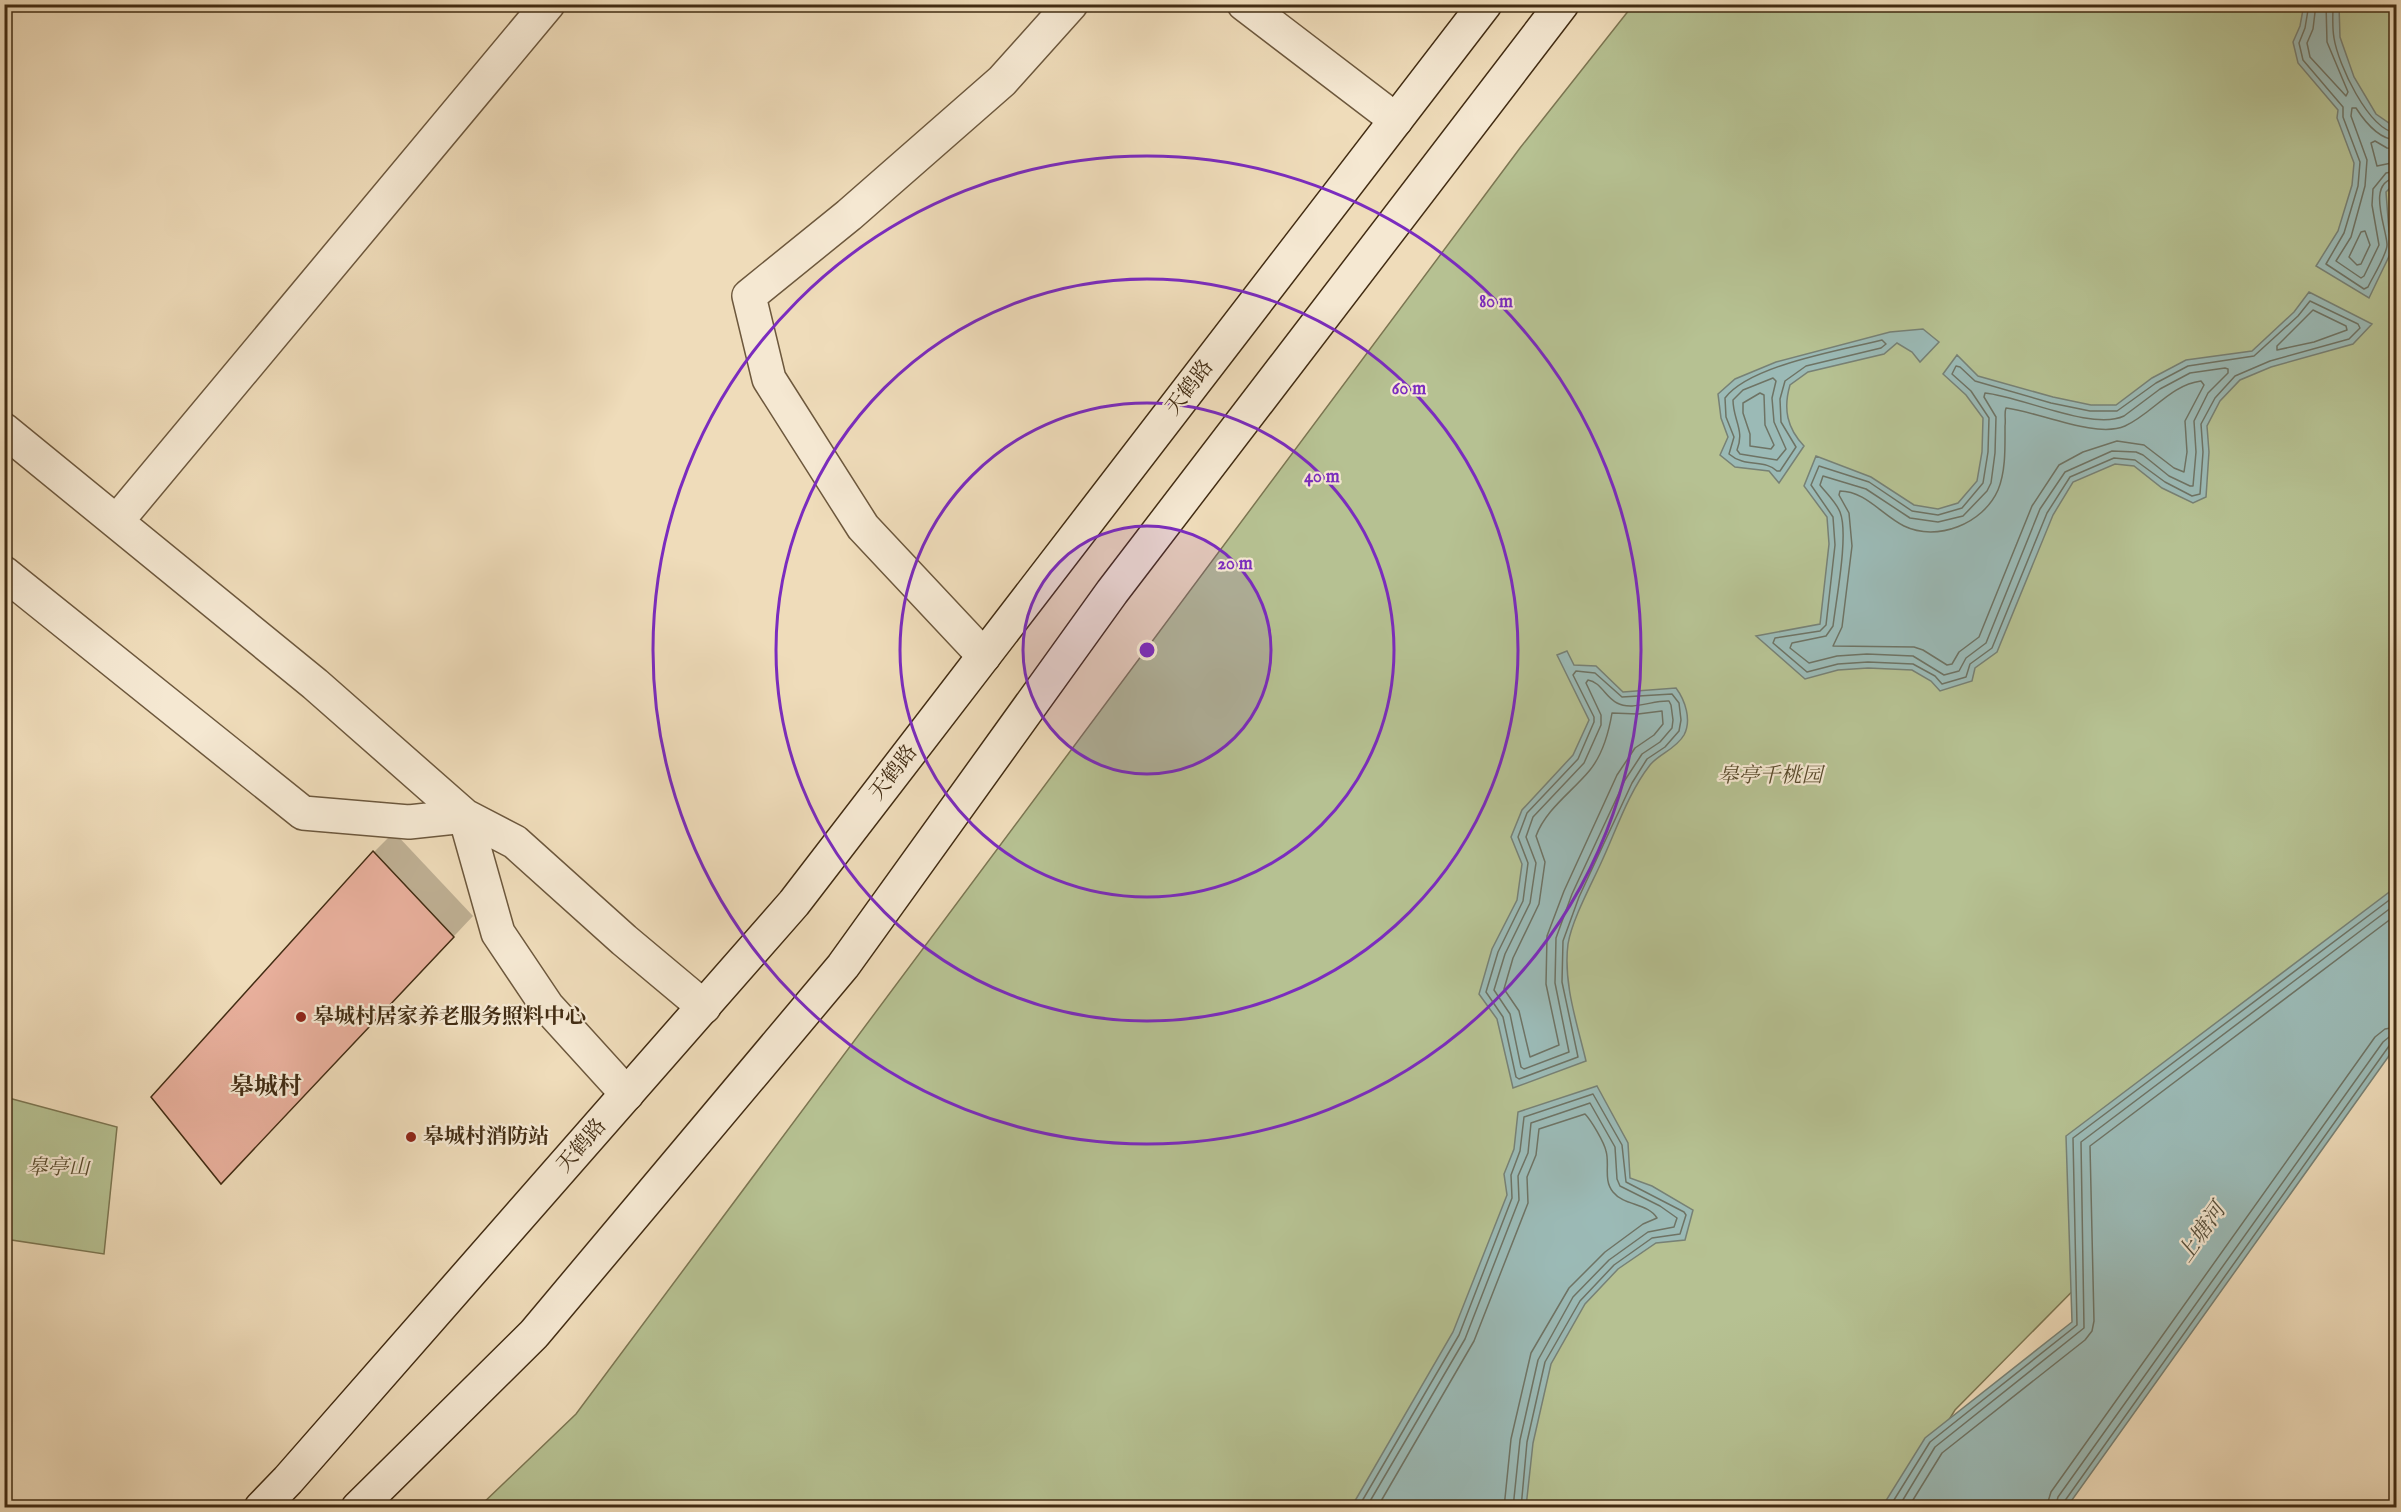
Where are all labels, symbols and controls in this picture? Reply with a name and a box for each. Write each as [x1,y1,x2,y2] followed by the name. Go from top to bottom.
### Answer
[1479,291,1513,314] text: 80 m
[1160,355,1220,421] street label: 天鹤路
[1392,378,1426,401] text: 60 m
[1304,466,1340,489] text: 40 m
[1217,553,1253,576] text: 20 m
[1137,640,1157,660] centre of rings
[864,740,924,806] street label: 天鹤路
[1718,763,1825,790] park label: 皋亭千桃园
[313,1004,586,1031] place label: 皋城村居家养老服务照料中心
[294,1010,308,1024] marker: 皋城村居家养老服务照料中心
[230,1072,302,1103] district label: 皋城村
[551,1113,613,1179] street label: 天鹤路
[423,1124,549,1151] place label: 皋城村消防站
[404,1130,418,1144] marker: 皋城村消防站
[27,1155,91,1182] park label: 皋亭山
[2172,1195,2235,1268] water label: 上塘河

